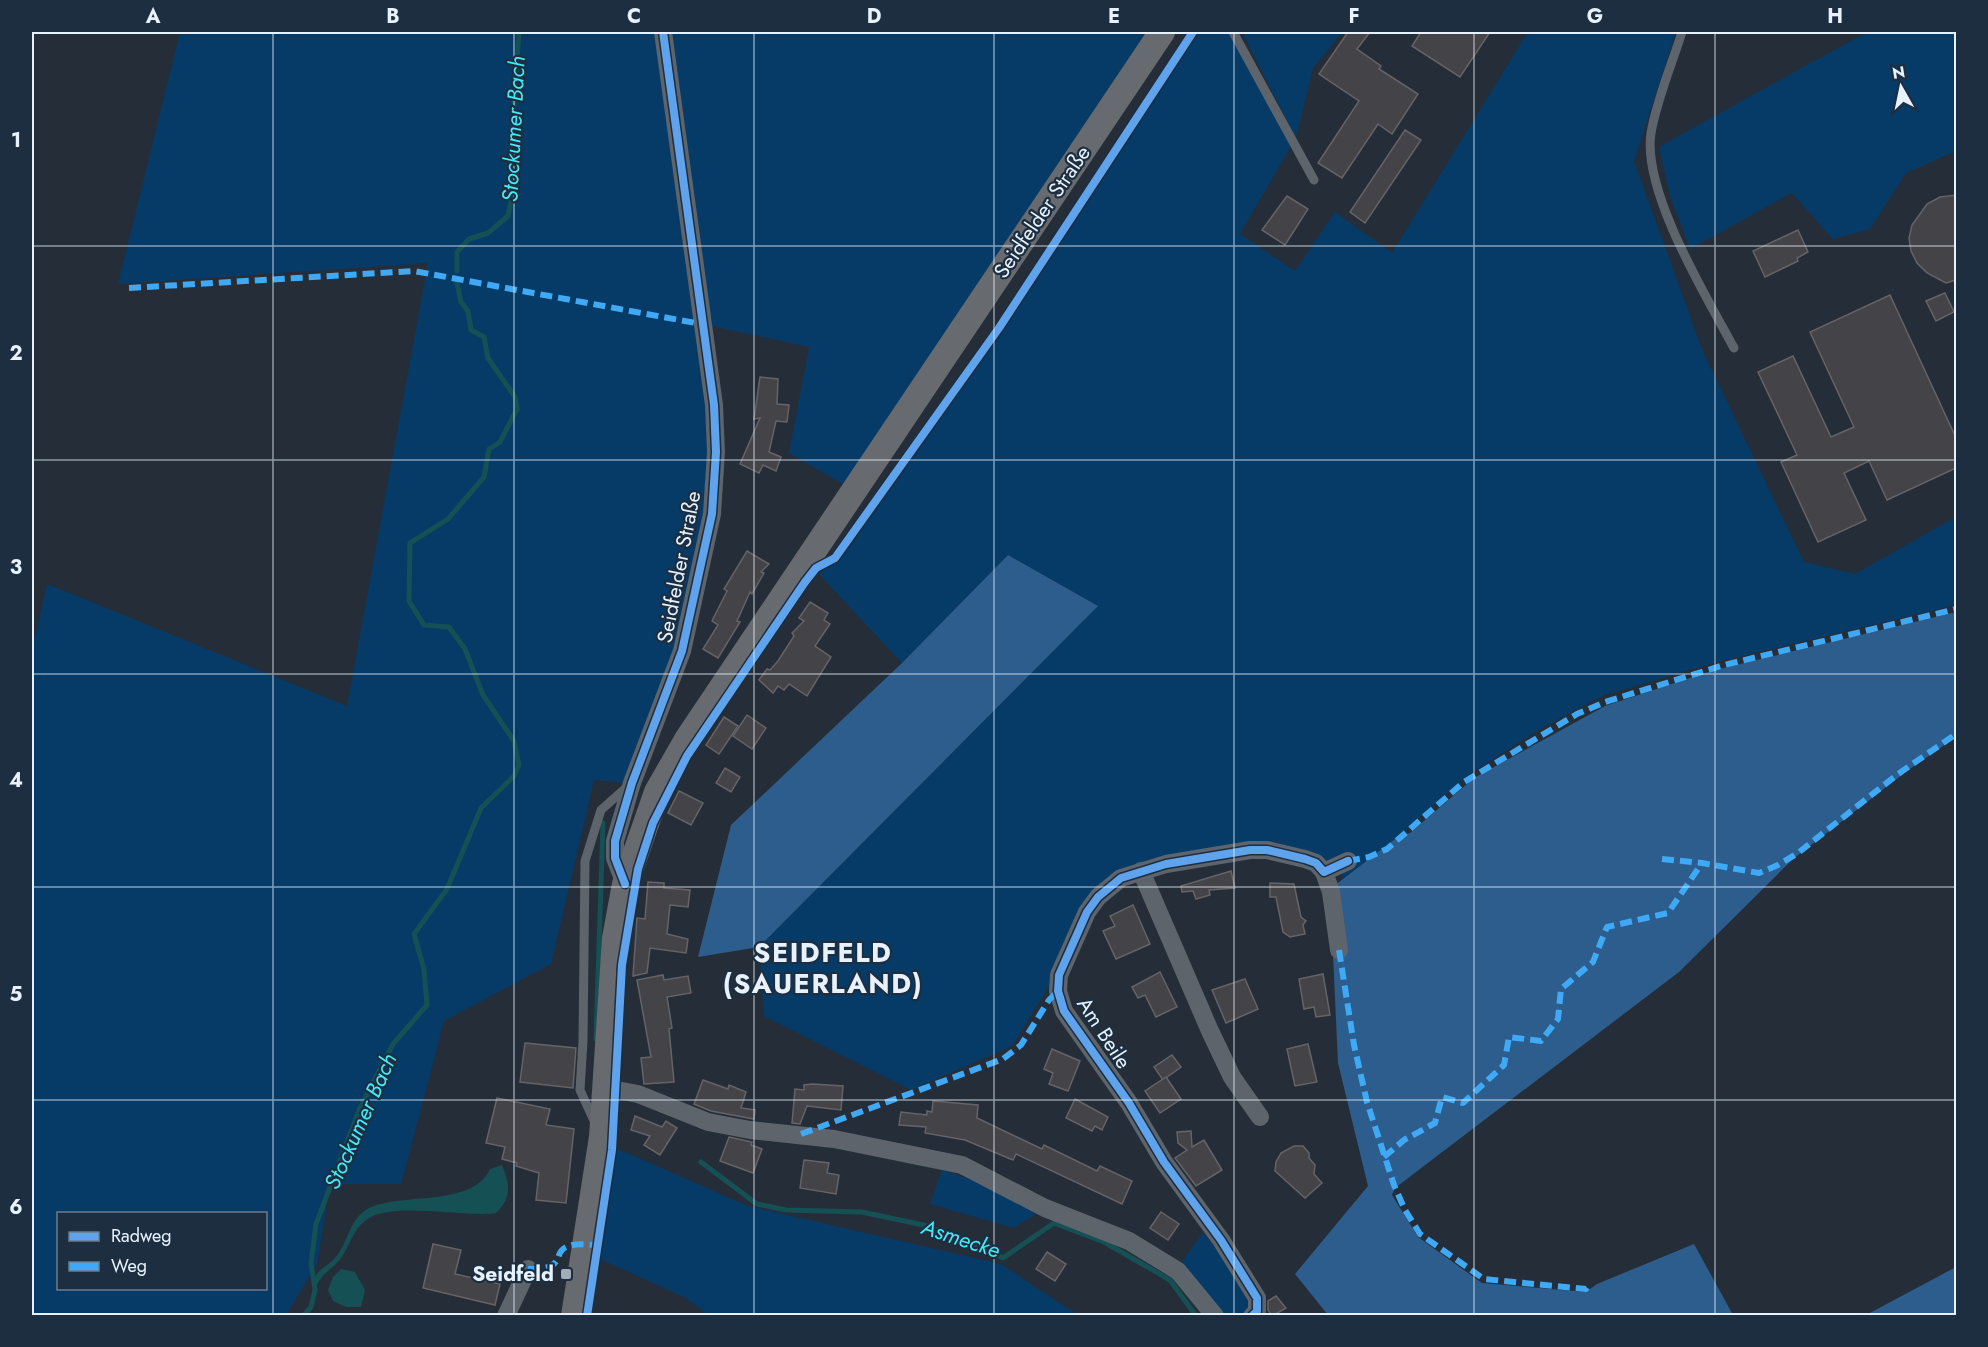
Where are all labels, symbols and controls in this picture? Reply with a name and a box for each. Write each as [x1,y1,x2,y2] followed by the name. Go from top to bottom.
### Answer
[145,2,161,31] text: A
[386,2,400,31] text: B
[627,2,641,31] text: C
[867,2,881,31] text: D
[1108,2,1120,31] text: E
[1348,2,1360,31] text: F
[1587,2,1603,31] text: G
[1827,2,1843,31] text: H
[493,55,533,203] water label: Stockumer Bach
[1871,57,1931,117] north arrow
[1891,60,1907,85] text: N
[11,126,21,155] text: 1
[986,140,1098,284] street label: Seidfelder Straße
[9,339,23,368] text: 2
[650,488,708,646] street label: Seidfelder Straße
[10,553,22,582] text: 3
[9,766,23,795] text: 4
[723,933,923,1003] district label: SEIDFELD (SAUERLAND)
[10,980,23,1009] text: 5
[1070,991,1139,1075] street label: Am Beile
[316,1048,404,1194] water label: Stockumer Bach
[9,1193,23,1222] text: 6
[917,1210,1004,1266] water label: Asmecke
[57,1212,267,1290] legend
[111,1223,172,1249] text: Radweg
[111,1253,147,1279] text: Weg
[472,1259,554,1289] place label: Seidfeld
[559,1267,573,1281] marker: Seidfeld

